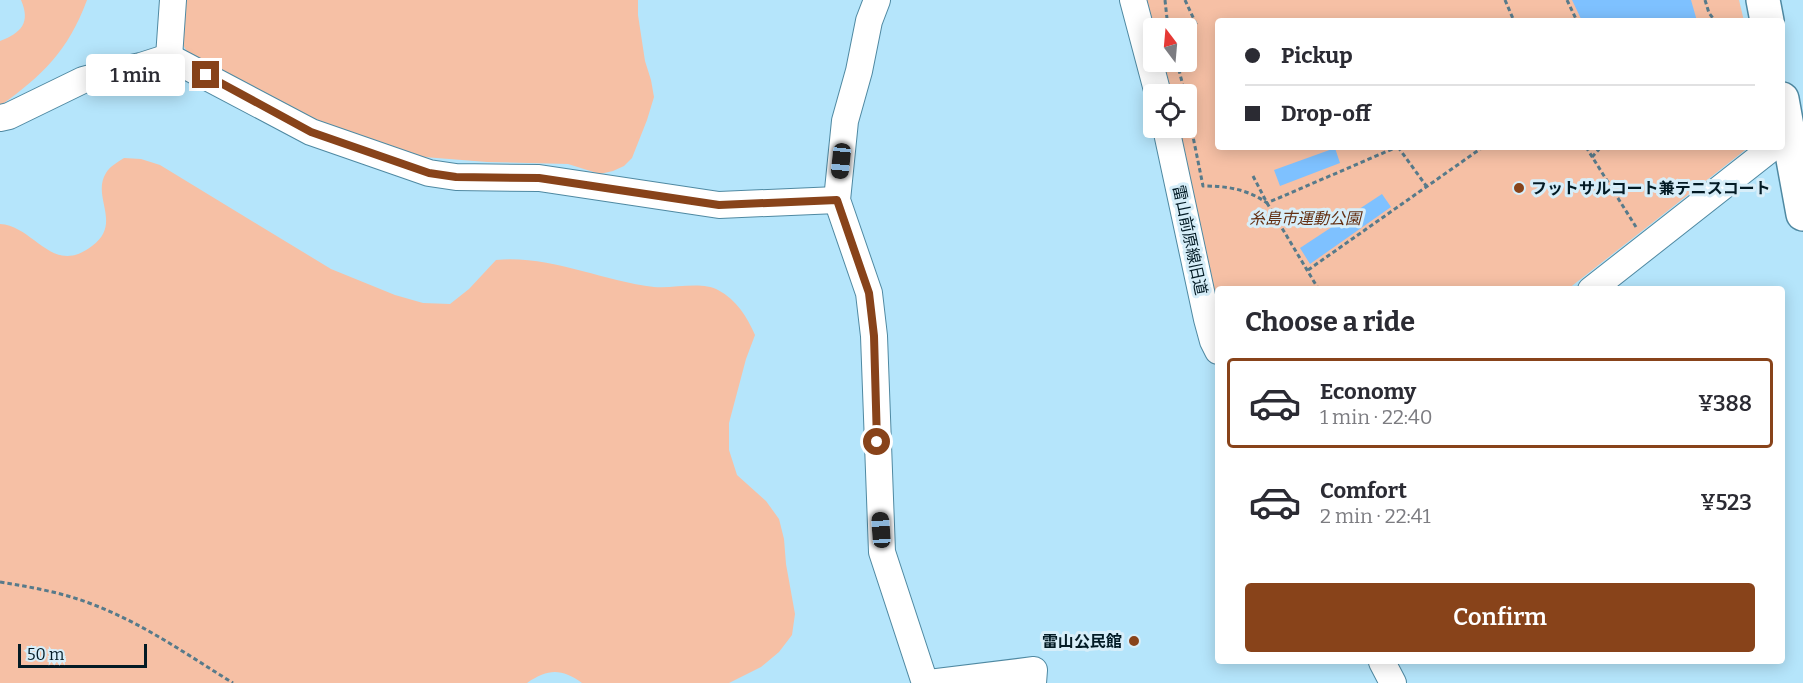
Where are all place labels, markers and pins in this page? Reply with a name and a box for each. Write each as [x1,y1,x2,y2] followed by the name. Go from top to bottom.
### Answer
[1531,179,1771,198] place label: フットサルコート兼テニスコート
[1512,181,1526,195] marker: フットサルコート兼テニスコート
[1042,632,1122,651] place label: 雷山公民館
[1127,634,1141,648] marker: 雷山公民館

